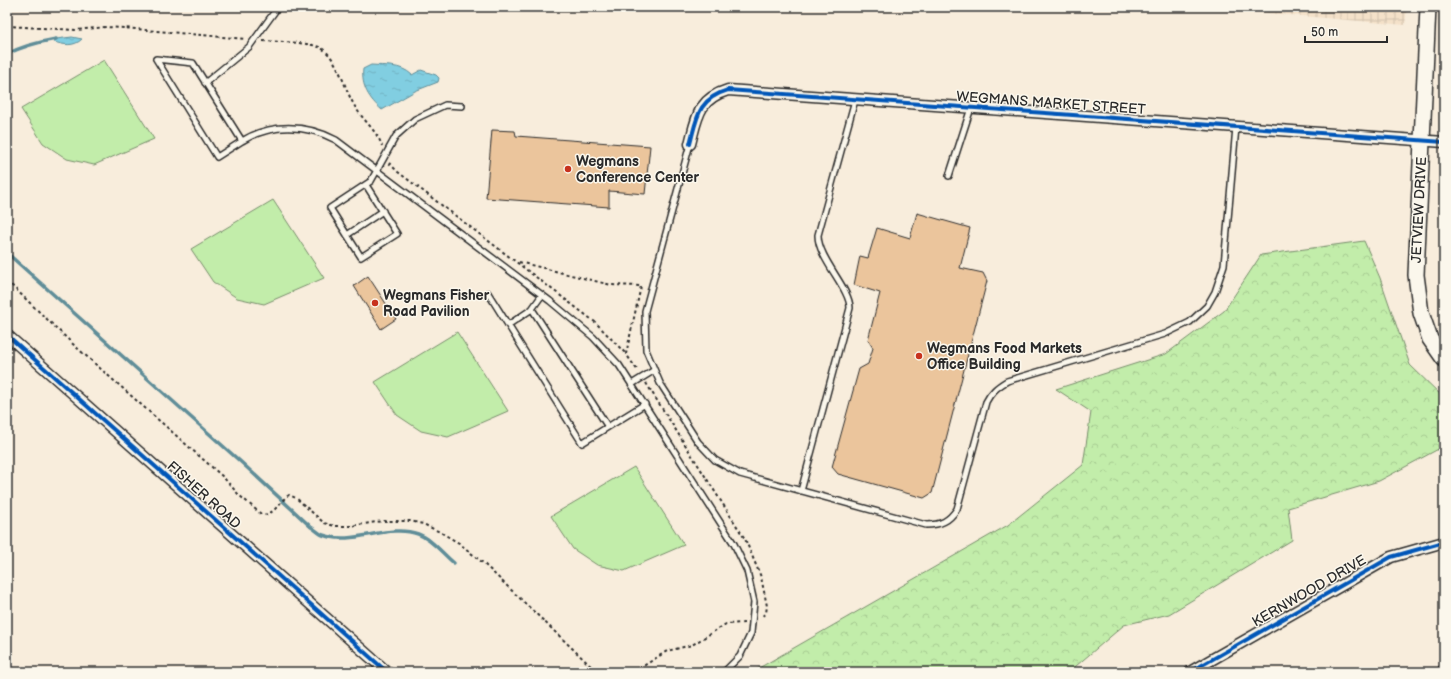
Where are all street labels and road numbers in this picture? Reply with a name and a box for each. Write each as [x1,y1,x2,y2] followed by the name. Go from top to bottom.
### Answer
[956,88,1147,118] street label: WEGMANS MARKET STREET
[1408,156,1430,264] street label: JETVIEW DRIVE
[164,457,244,533] street label: FISHER ROAD
[1249,551,1369,631] street label: KERNWOOD DRIVE

